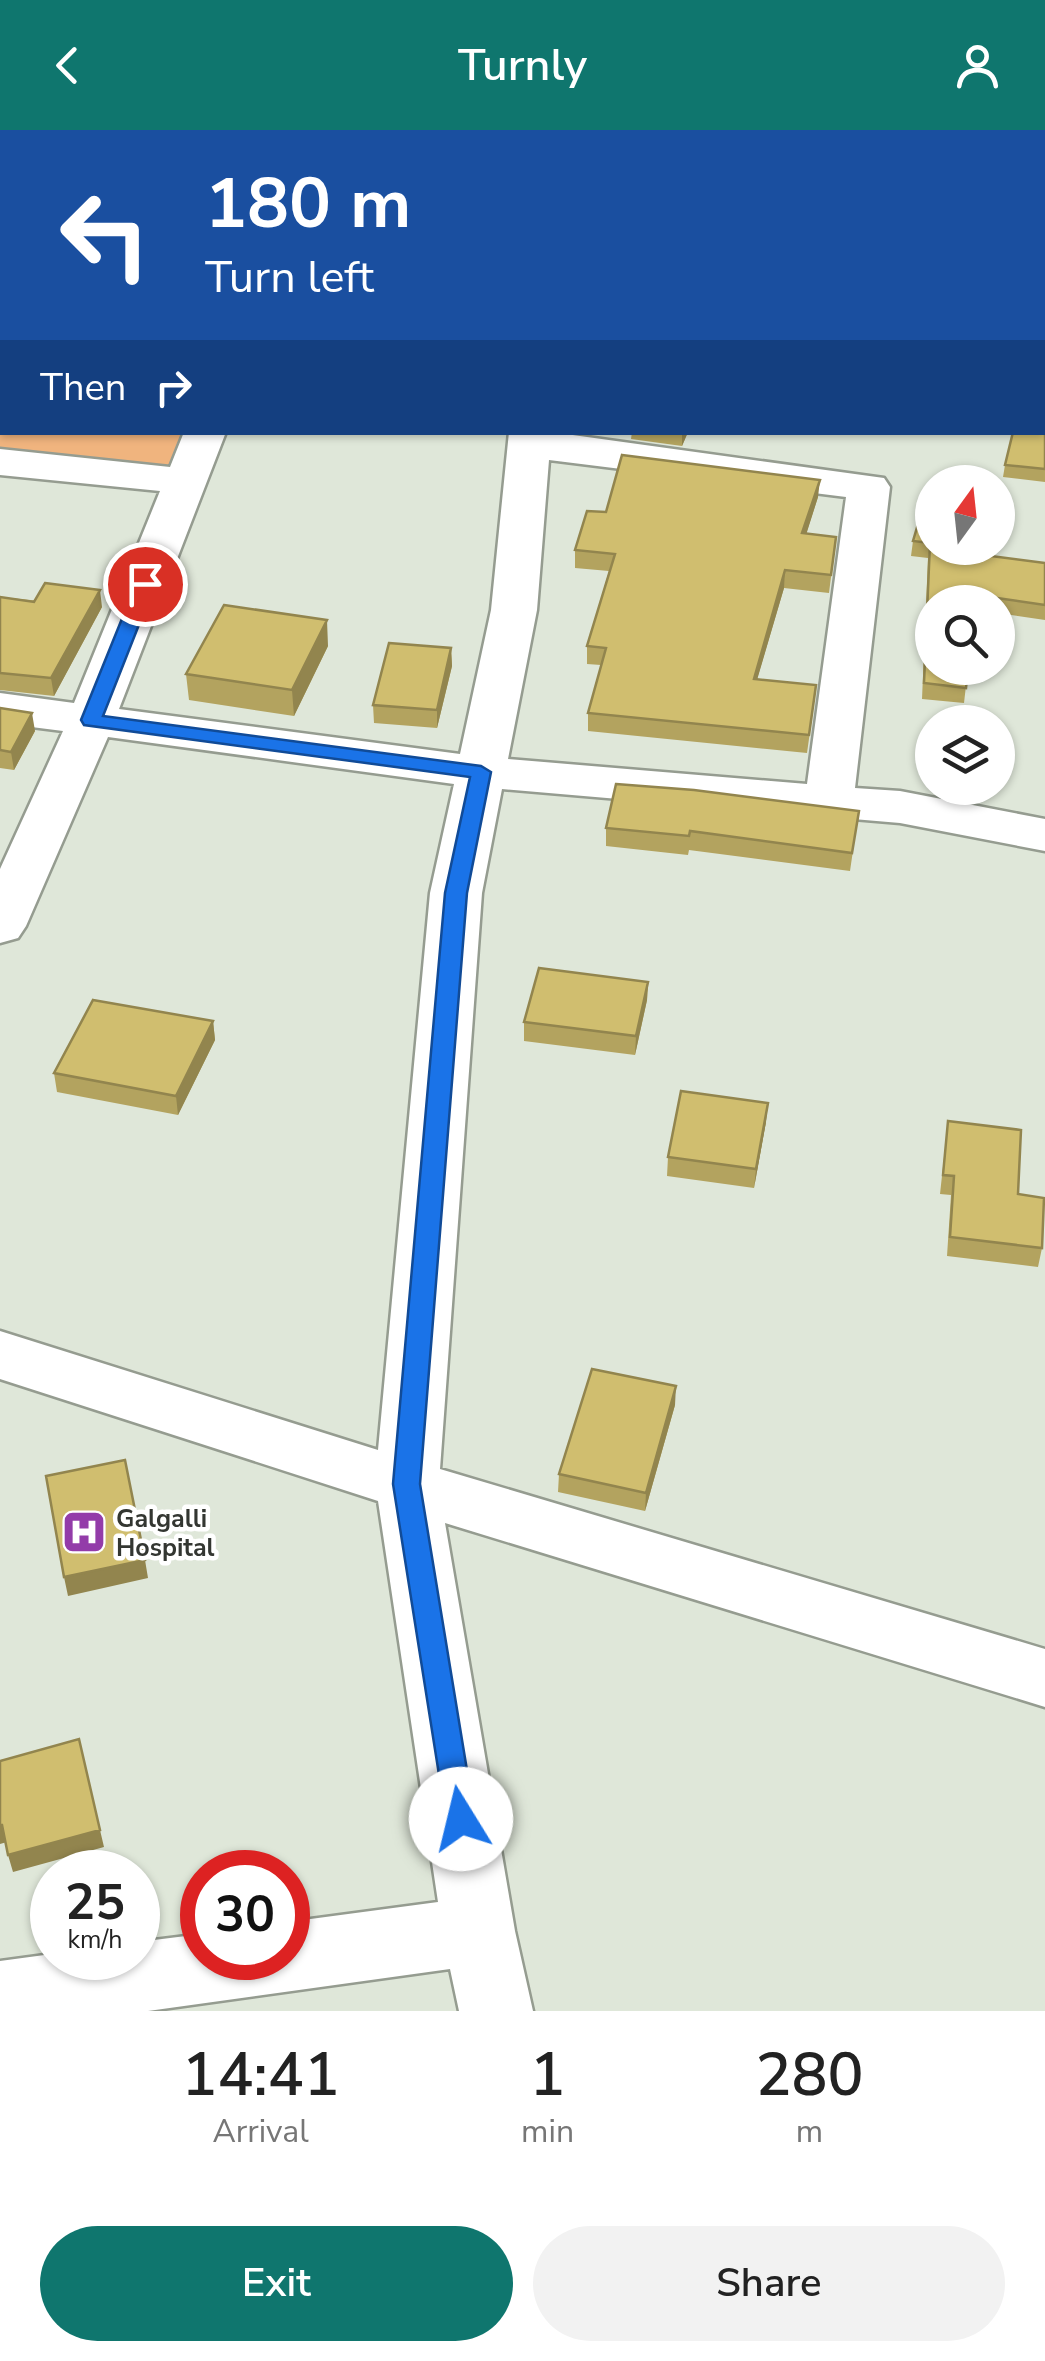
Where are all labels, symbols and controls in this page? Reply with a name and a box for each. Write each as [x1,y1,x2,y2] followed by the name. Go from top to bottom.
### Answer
[458,35,587,96] text: Turnly
[40,38,95,93] icon: back
[950,38,1005,93] icon: person
[205,156,411,252] text: 180 m
[40,170,170,300] icon: left
[205,247,374,308] text: Turn left
[146,360,201,415] icon: right
[40,362,126,413] text: Then
[915,465,1015,565] north arrow
[915,465,1015,805] map controls
[103,542,188,627] pin
[118,557,173,612] icon: arrive
[915,585,1015,685] button: search
[915,705,1015,805] button: layers
[116,1502,215,1565] place label: Galgalli Hospital
[61,1509,107,1555] hospital icon: Galgalli Hospital
[409,1767,513,1871] position arrow
[180,1850,310,1980] speed limit sign: 30
[65,1868,125,1937] text: 25
[67,1923,123,1957] text: km/h
[181,2034,340,2116] text: 14:41
[530,2034,566,2116] text: 1
[756,2034,864,2116] text: 280
[212,2110,309,2153] text: Arrival
[521,2110,574,2153] text: min
[796,2110,823,2153] text: m
[40,2226,513,2341] button: Exit
[533,2226,1005,2341] button: Share

